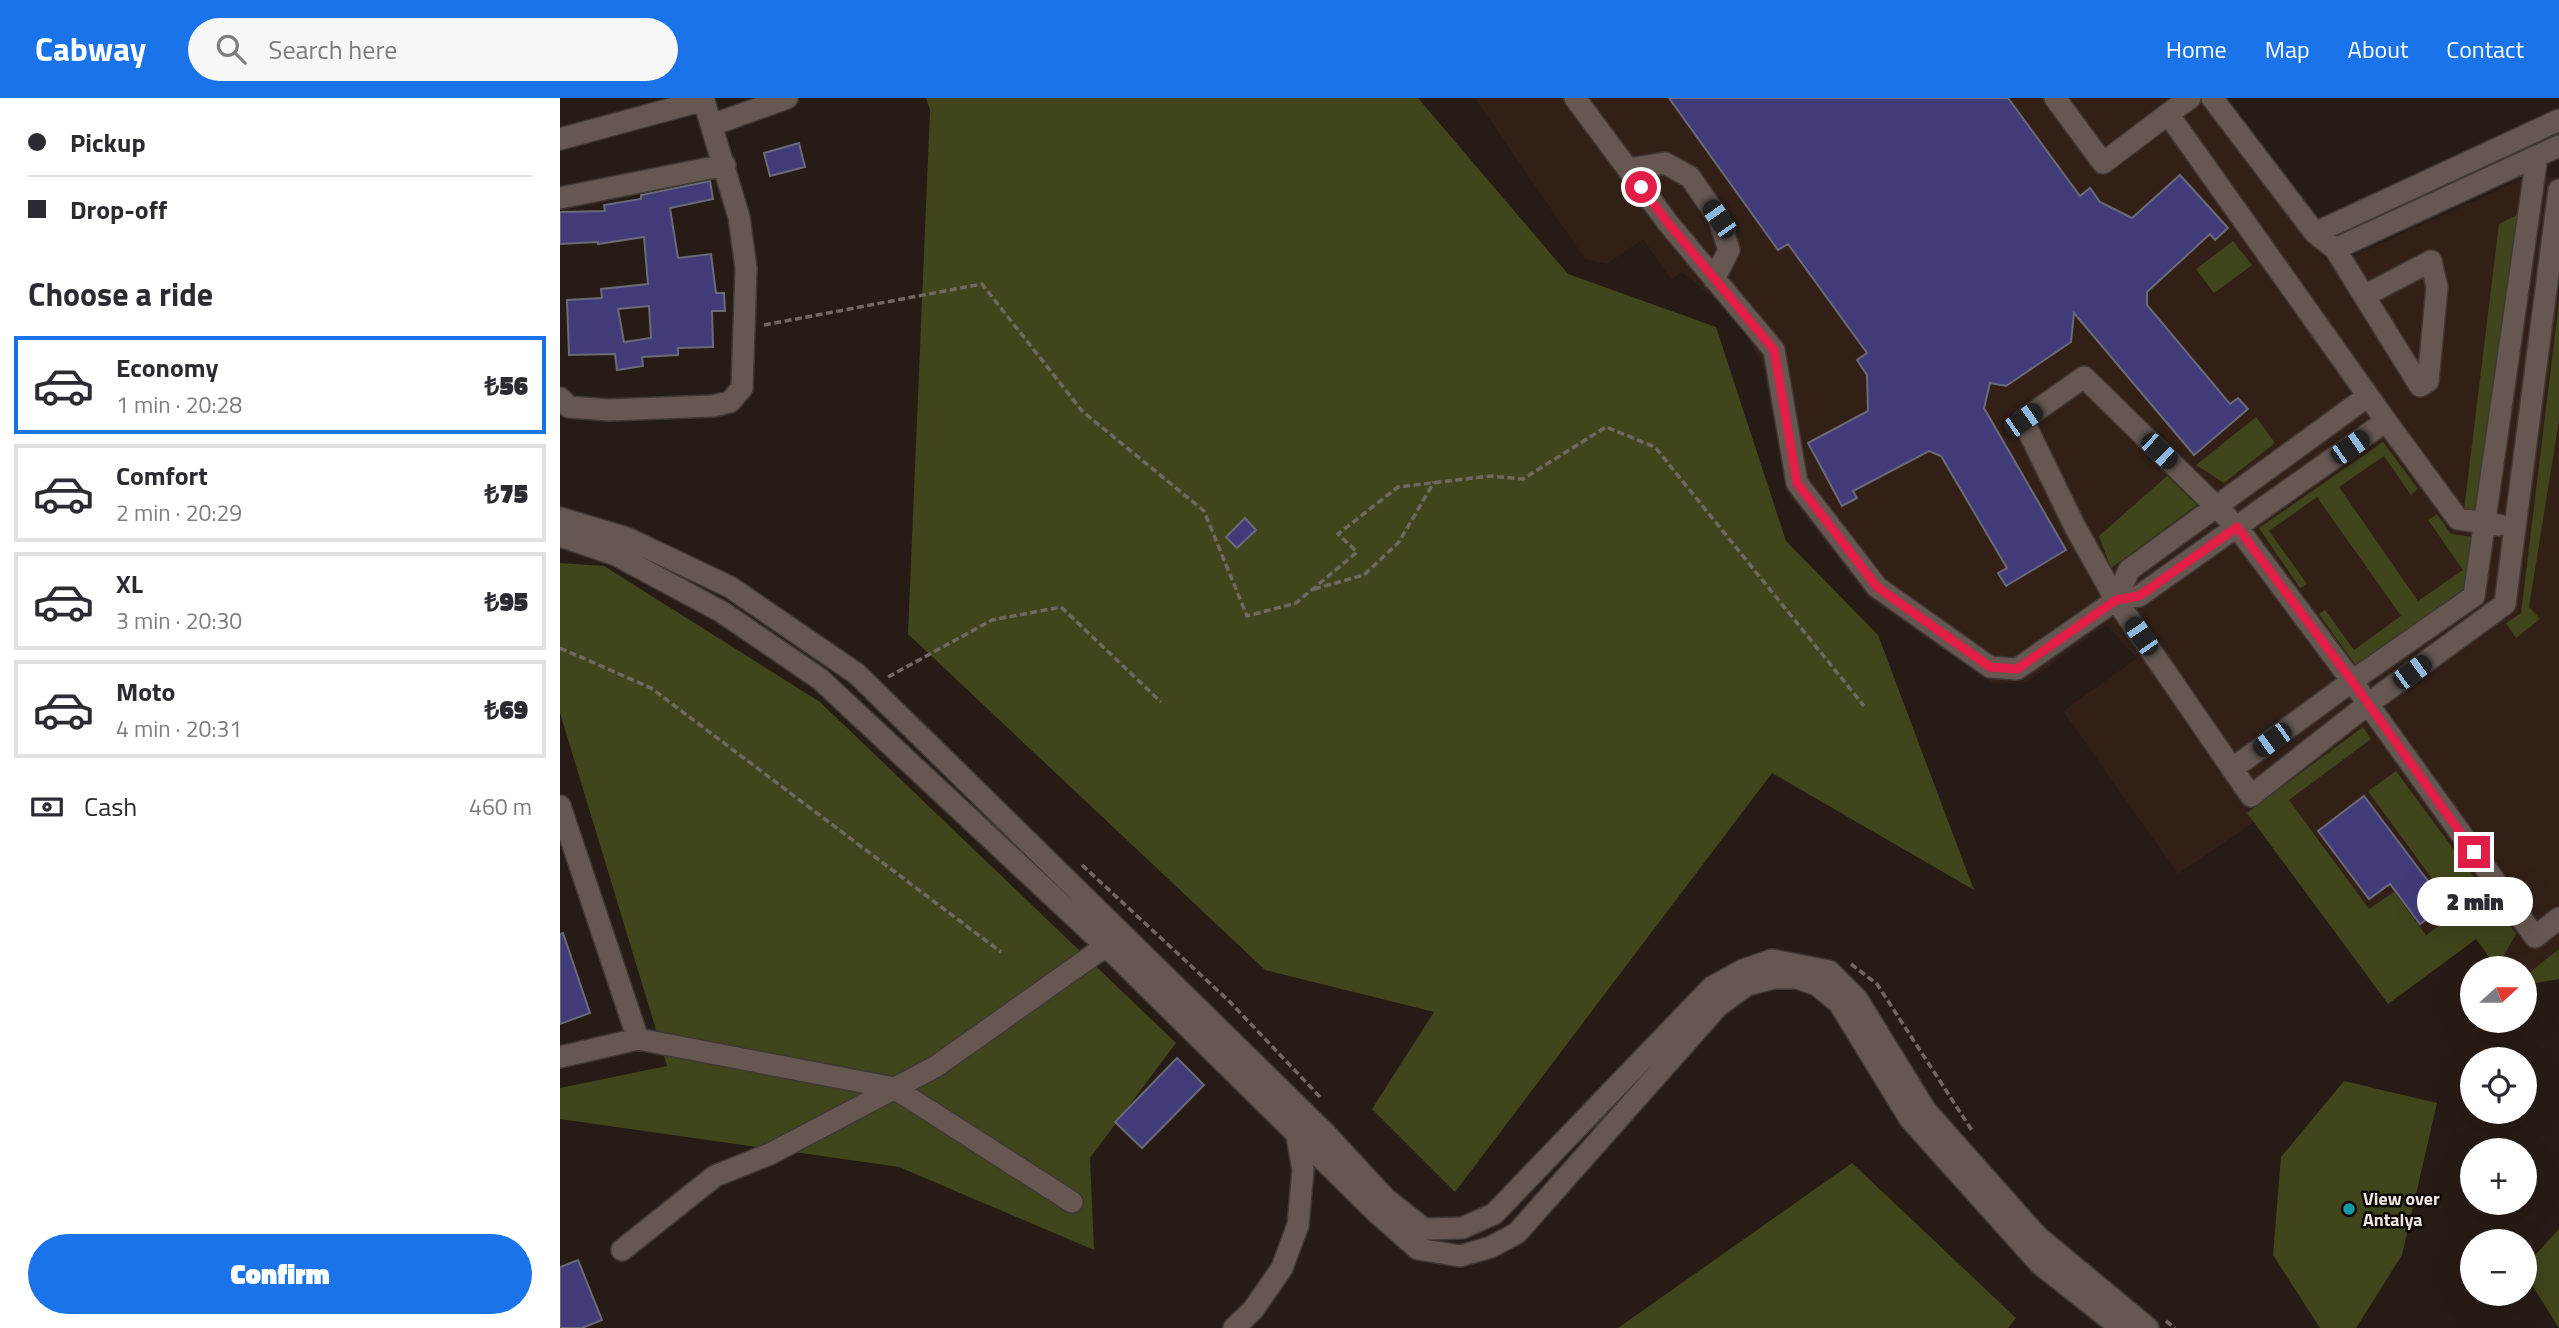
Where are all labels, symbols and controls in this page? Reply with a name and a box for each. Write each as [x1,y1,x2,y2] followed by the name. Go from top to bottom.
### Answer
[188,18,678,81] search box
[35,24,146,74] text: Cabway
[212,30,250,68] icon: search
[268,30,397,69] text: Search here
[2166,31,2227,67] text: Home
[2265,31,2310,67] text: Map
[2348,31,2408,67] text: About
[2446,31,2524,67] text: Contact
[70,123,146,162] text: Pickup
[1625,171,1657,203] route start
[70,190,167,229] text: Drop-off
[1699,196,1740,242] car
[28,270,213,318] text: Choose a ride
[116,348,218,387] text: Economy
[32,354,95,417] icon: car
[485,366,528,405] text: ₺56
[116,387,242,422] text: 1 min · 20:28
[2000,399,2047,441] car
[2327,426,2374,468] car
[2137,429,2182,473] car
[116,456,208,495] text: Comfort
[32,462,95,525] icon: car
[485,474,528,513] text: ₺75
[116,495,242,530] text: 2 min · 20:29
[116,564,143,603] text: XL
[32,570,95,633] icon: car
[485,582,528,621] text: ₺95
[116,603,242,638] text: 3 min · 20:30
[2121,613,2162,659] car
[2389,651,2436,693] car
[116,672,175,711] text: Moto
[32,678,95,741] icon: car
[485,690,528,729] text: ₺69
[116,711,242,746] text: 4 min · 20:31
[2249,719,2296,761] car
[84,787,137,826] text: Cash
[28,788,66,826] icon: cash
[469,789,532,824] text: 460 m
[2458,836,2490,868] route end
[2416,876,2532,926] callout: 2 min
[2446,884,2504,919] text: 2 min
[2460,956,2538,1032] north arrow
[2460,956,2537,1306] map controls
[2460,1047,2537,1124] button: locate
[2460,1138,2537,1215] button: +
[2363,1185,2440,1233] place label: View over Antalya
[2341,1201,2357,1217] marker: View over Antalya
[2460,1229,2537,1306] button: −
[28,1234,532,1314] button: Confirm

